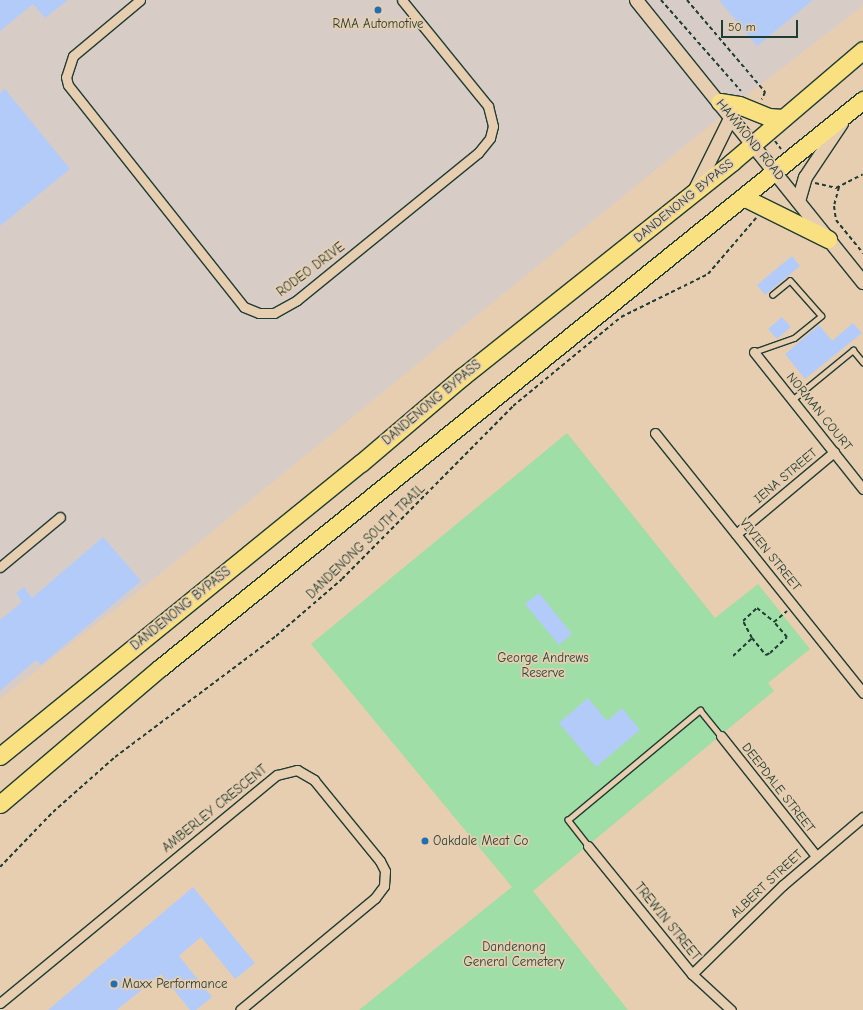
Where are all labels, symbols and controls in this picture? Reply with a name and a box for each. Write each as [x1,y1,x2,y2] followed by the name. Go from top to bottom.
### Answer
[373,5,383,15] marker: RMA Automotive
[723,12,800,38] scale bar
[333,16,423,32] place label: RMA Automotive
[728,20,756,34] text: 50 m
[712,96,788,184] street label: HAMMOND ROAD
[631,156,737,246] street label: DANDENONG BYPASS
[274,240,348,300] street label: RODEO DRIVE
[380,357,484,449] street label: DANDENONG BYPASS
[783,370,855,454] street label: NORMAN COURT
[751,445,821,507] street label: IENA STREET
[304,481,428,603] street label: DANDENONG SOUTH TRAIL
[736,515,804,595] street label: VIVIEN STREET
[128,564,234,654] street label: DANDENONG BYPASS
[497,651,589,682] park label: George Andrews Reserve
[738,740,818,836] street label: DEEPDALE STREET
[159,762,271,856] street label: AMBERLEY CRESCENT
[433,833,528,849] place label: Oakdale Meat Co
[420,836,430,846] marker: Oakdale Meat Co
[728,847,806,921] street label: ALBERT STREET
[631,880,703,964] street label: TREWIN STREET
[464,940,564,971] park label: Dandenong General Cemetery
[122,976,228,992] place label: Maxx Performance
[109,979,119,989] marker: Maxx Performance

